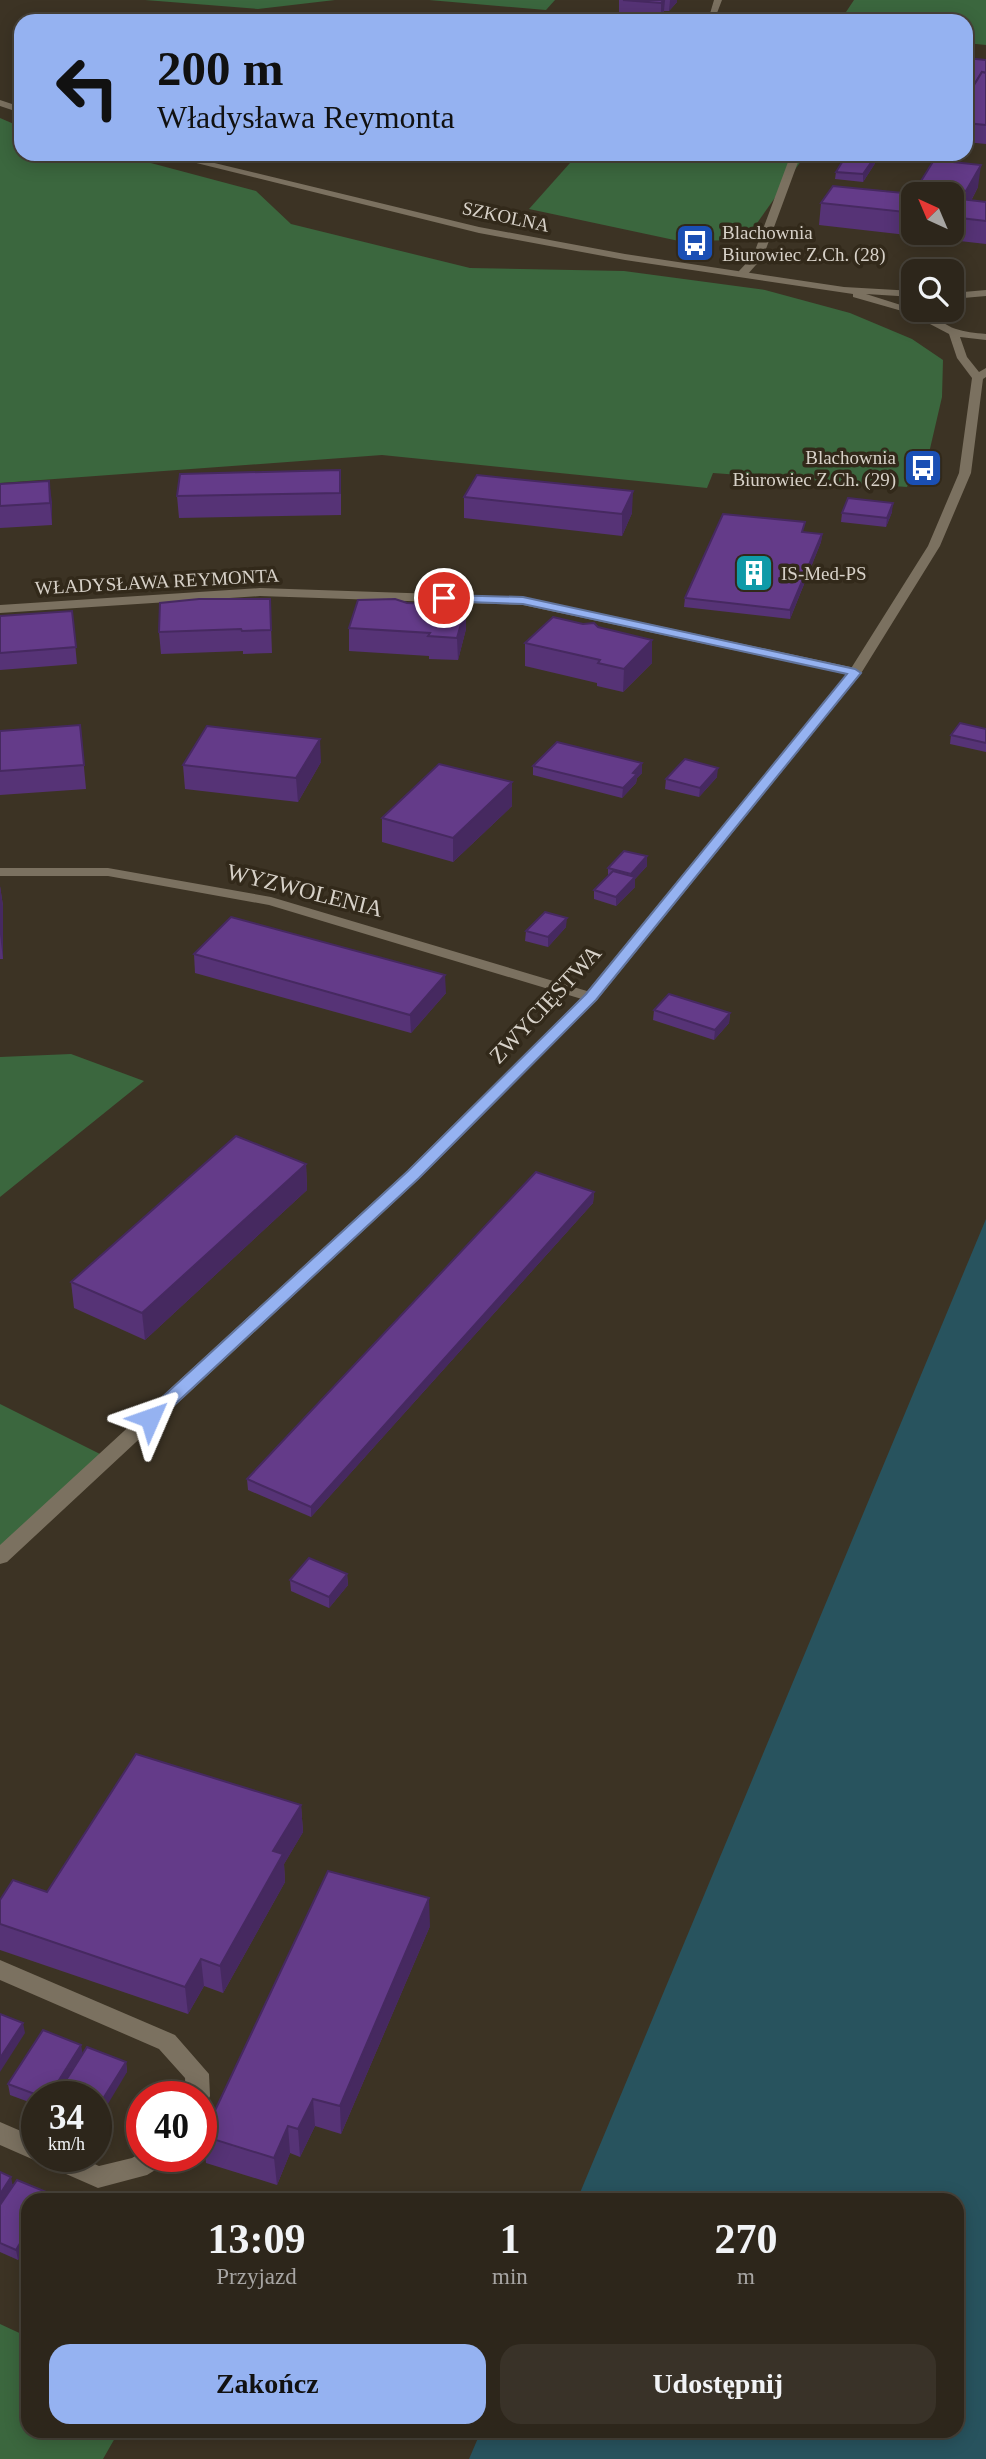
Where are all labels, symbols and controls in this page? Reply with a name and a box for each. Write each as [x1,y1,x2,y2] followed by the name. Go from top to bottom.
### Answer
[157,41,284,96] text: 200 m
[42,42,133,133] icon: left
[157,99,455,135] text: Władysława Reymonta
[901,182,964,245] north arrow
[901,182,964,322] map controls
[460,197,552,236] street label: SZKOLNA
[674,222,716,264] bus stop icon: Blachownia Biurowiec Z.Ch. (28)
[722,222,886,266] place label: Blachownia Biurowiec Z.Ch. (28)
[901,259,964,322] button: search
[732,447,897,491] place label: Blachownia Biurowiec Z.Ch. (29)
[902,447,944,489] bus stop icon: Blachownia Biurowiec Z.Ch. (29)
[733,552,775,594] building icon: IS-Med-PS
[781,563,867,584] place label: IS-Med-PS
[34,565,280,598] street label: WŁADYSŁAWA REYMONTA
[414,568,474,628] pin
[425,579,463,617] icon: arrive
[224,859,386,922] street label: WYZWOLENIA
[484,940,607,1068] street label: ZWYCIĘSTWA
[113,1381,187,1455] position arrow
[126,2081,217,2172] speed limit sign: 40
[49,2098,84,2137] text: 34
[48,2134,85,2154] text: km/h
[208,2216,306,2262] text: 13:09
[499,2216,520,2262] text: 1
[714,2216,777,2262] text: 270
[216,2264,297,2289] text: Przyjazd
[492,2264,528,2289] text: min
[737,2264,755,2289] text: m
[49,2344,486,2424] button: Zakończ
[500,2344,936,2424] button: Udostępnij

